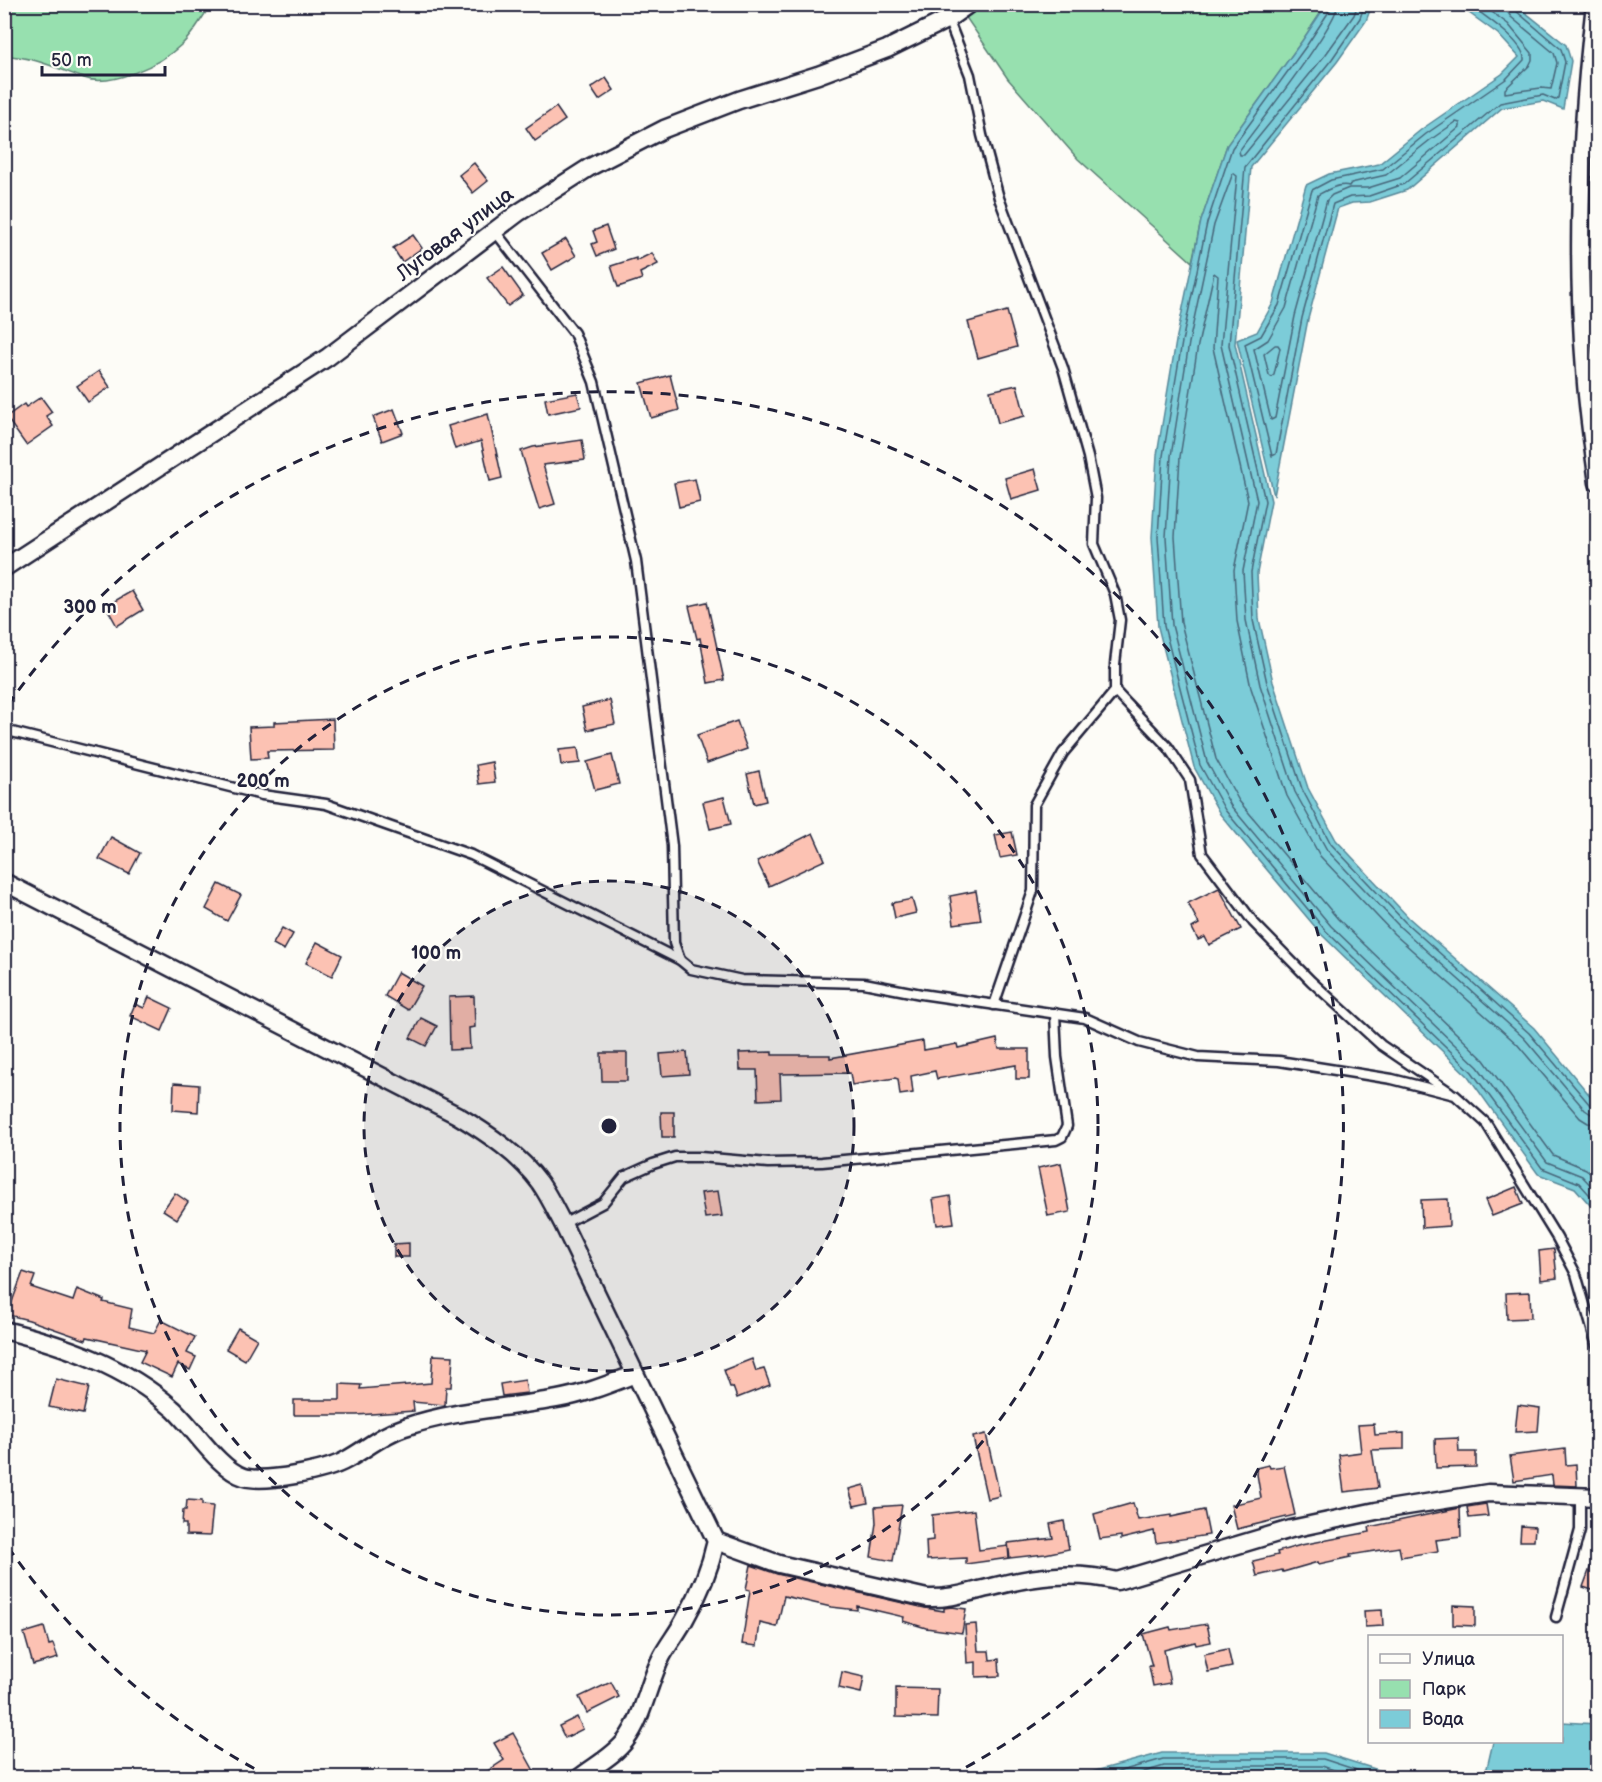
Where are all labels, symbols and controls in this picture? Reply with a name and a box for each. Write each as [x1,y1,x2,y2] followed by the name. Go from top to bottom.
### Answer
[42,39,165,77] scale bar
[51,50,92,71] text: 50 m
[391,181,519,287] street label: Луговая улица
[63,597,117,618] text: 300 m
[236,771,290,792] text: 200 m
[411,943,461,964] text: 100 m
[599,1116,619,1136] centre of rings
[1368,1635,1563,1743] legend
[1422,1649,1476,1670] text: Улица
[1422,1679,1466,1700] text: Парк
[1422,1709,1464,1730] text: Вода

